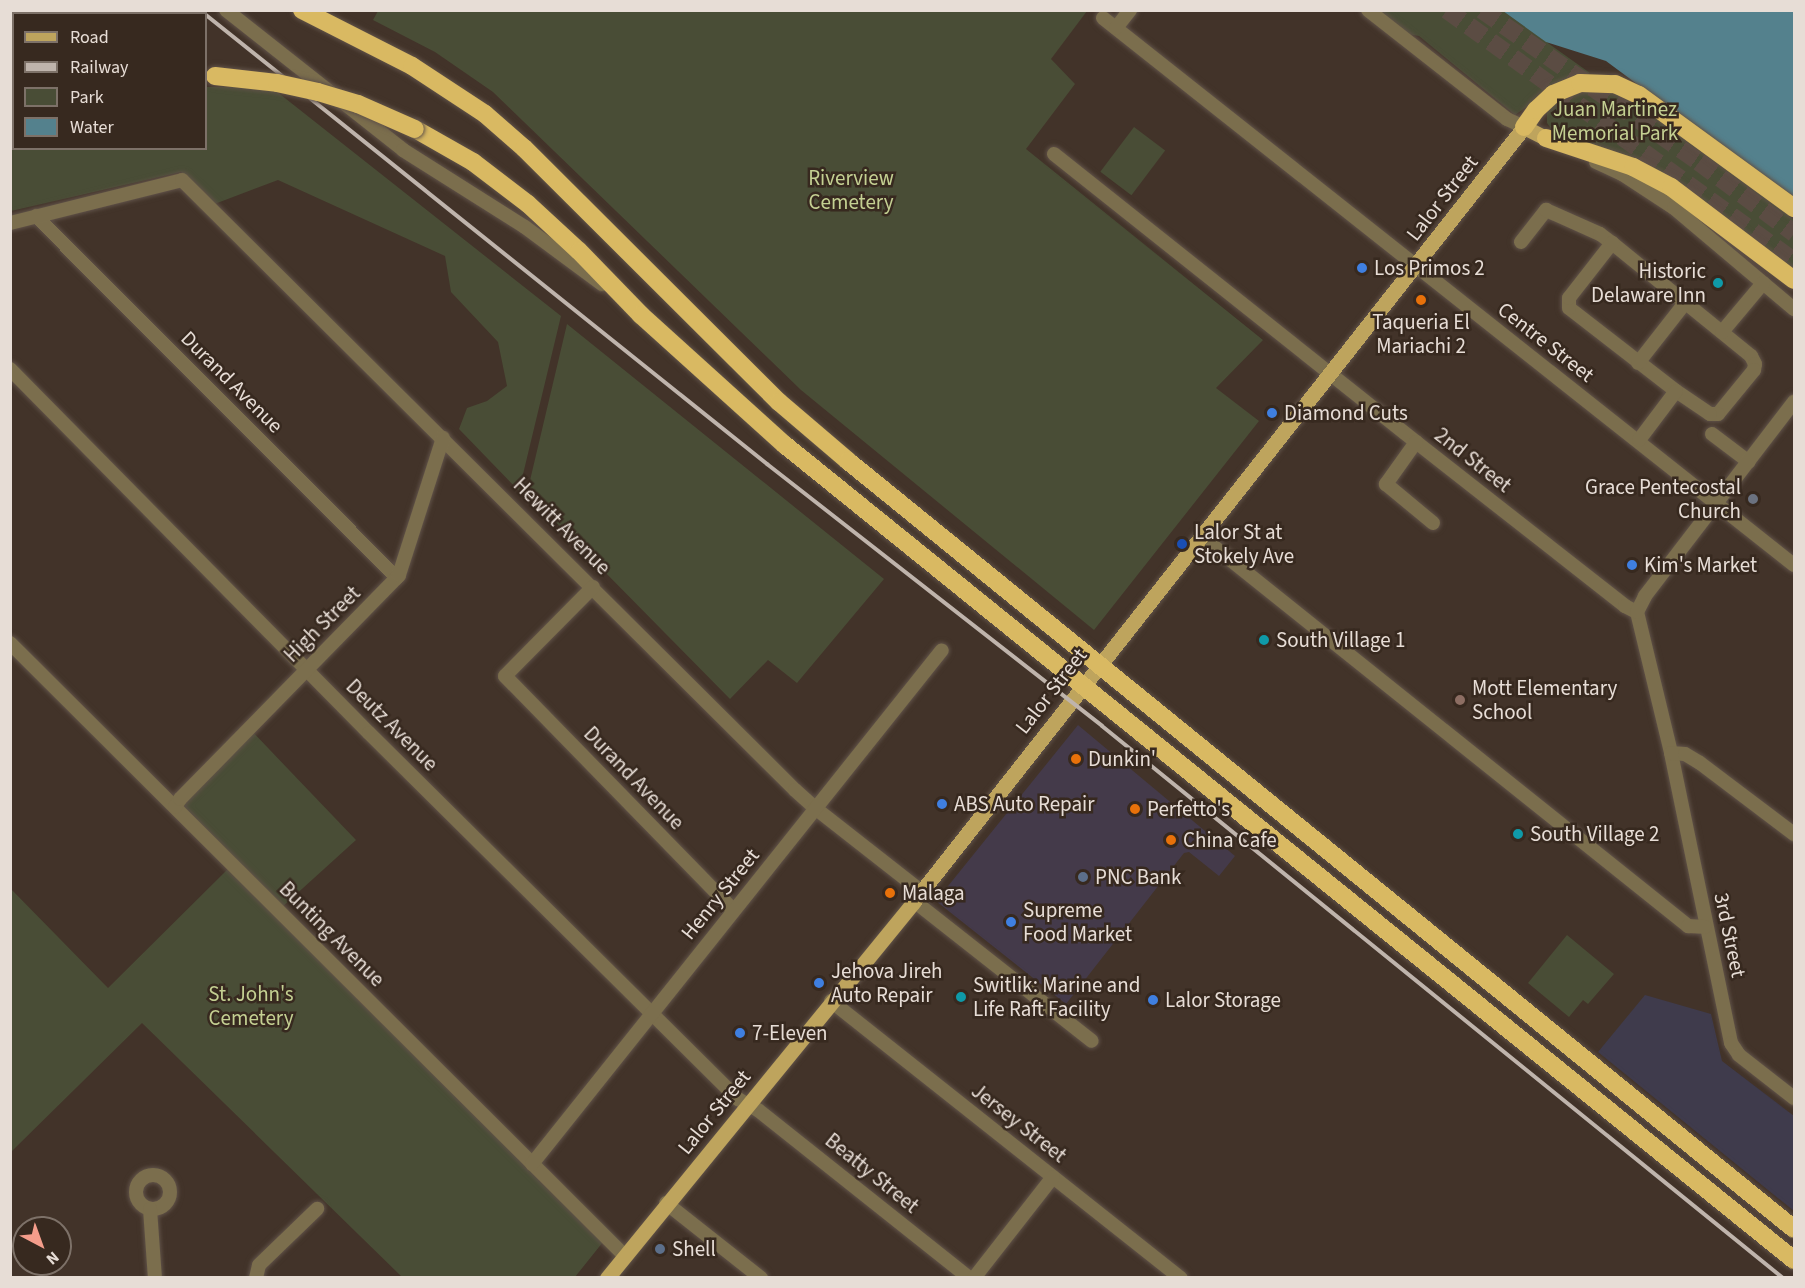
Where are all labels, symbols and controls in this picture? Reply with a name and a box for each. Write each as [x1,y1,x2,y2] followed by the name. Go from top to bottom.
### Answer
[12,12,207,150] legend
[70,25,109,50] text: Road
[70,55,129,80] text: Railway
[70,85,104,110] text: Park
[1552,96,1678,146] park label: Juan Martinez Memorial Park
[70,115,114,140] text: Water
[1401,150,1483,246] street label: Lalor Street
[808,165,894,215] park label: Riverview Cemetery
[1374,255,1485,281] place label: Los Primos 2
[1591,258,1706,308] place label: Historic Delaware Inn
[1355,261,1369,275] marker: Los Primos 2
[1711,276,1725,290] marker: Historic Delaware Inn
[1414,293,1428,307] marker: Taqueria El Mariachi 2
[1493,297,1599,387] street label: Centre Street
[1372,309,1470,359] place label: Taqueria El Mariachi 2
[176,326,288,438] street label: Durand Avenue
[1284,400,1408,426] place label: Diamond Cuts
[1265,406,1279,420] marker: Diamond Cuts
[1430,422,1516,498] street label: 2nd Street
[508,472,616,580] street label: Hewitt Avenue
[1585,474,1741,524] place label: Grace Pentecostal Church
[1746,492,1760,506] marker: Grace Pentecostal Church
[1194,519,1294,569] place label: Lalor St at Stokely Ave
[1175,537,1189,551] marker: Lalor St at Stokely Ave
[1644,552,1757,578] place label: Kim's Market
[1625,558,1639,572] marker: Kim's Market
[279,581,365,667] street label: High Street
[1276,627,1405,653] place label: South Village 1
[1257,633,1271,647] marker: South Village 1
[1010,643,1092,739] street label: Lalor Street
[341,674,443,776] street label: Deutz Avenue
[1472,675,1617,725] place label: Mott Elementary School
[1453,693,1467,707] marker: Mott Elementary School
[578,721,690,835] street label: Durand Avenue
[1088,746,1156,772] place label: Dunkin'
[1069,752,1083,766] marker: Dunkin'
[954,791,1095,817] place label: ABS Auto Repair
[1147,796,1230,822] place label: Perfetto's
[935,797,949,811] marker: ABS Auto Repair
[1128,802,1142,816] marker: Perfetto's
[1530,821,1659,847] place label: South Village 2
[1183,827,1277,853] place label: China Cafe
[1511,827,1525,841] marker: South Village 2
[1164,833,1178,847] marker: China Cafe
[676,843,764,945] street label: Henry Street
[1095,864,1181,890] place label: PNC Bank
[1076,870,1090,884] marker: PNC Bank
[274,876,390,992] street label: Bunting Avenue
[902,880,965,906] place label: Malaga
[883,886,897,900] marker: Malaga
[1709,890,1751,980] street label: 3rd Street
[1023,897,1132,947] place label: Supreme Food Market
[1004,915,1018,929] marker: Supreme Food Market
[831,958,943,1008] place label: Jehova Jireh Auto Repair
[973,972,1140,1022] place label: Switlik: Marine and Life Raft Facility
[812,976,826,990] marker: Jehova Jireh Auto Repair
[208,981,294,1031] park label: St. John's Cemetery
[1165,987,1281,1013] place label: Lalor Storage
[954,990,968,1004] marker: Switlik: Marine and Life Raft Facility
[1146,993,1160,1007] marker: Lalor Storage
[752,1020,828,1046] place label: 7-Eleven
[733,1026,747,1040] marker: 7-Eleven
[672,1065,756,1159] street label: Lalor Street
[966,1078,1072,1168] street label: Jersey Street
[820,1128,924,1218] street label: Beatty Street
[12,1216,72,1276] north arrow
[672,1236,716,1262] place label: Shell
[653,1242,667,1256] marker: Shell
[41,1246,64,1270] text: N

